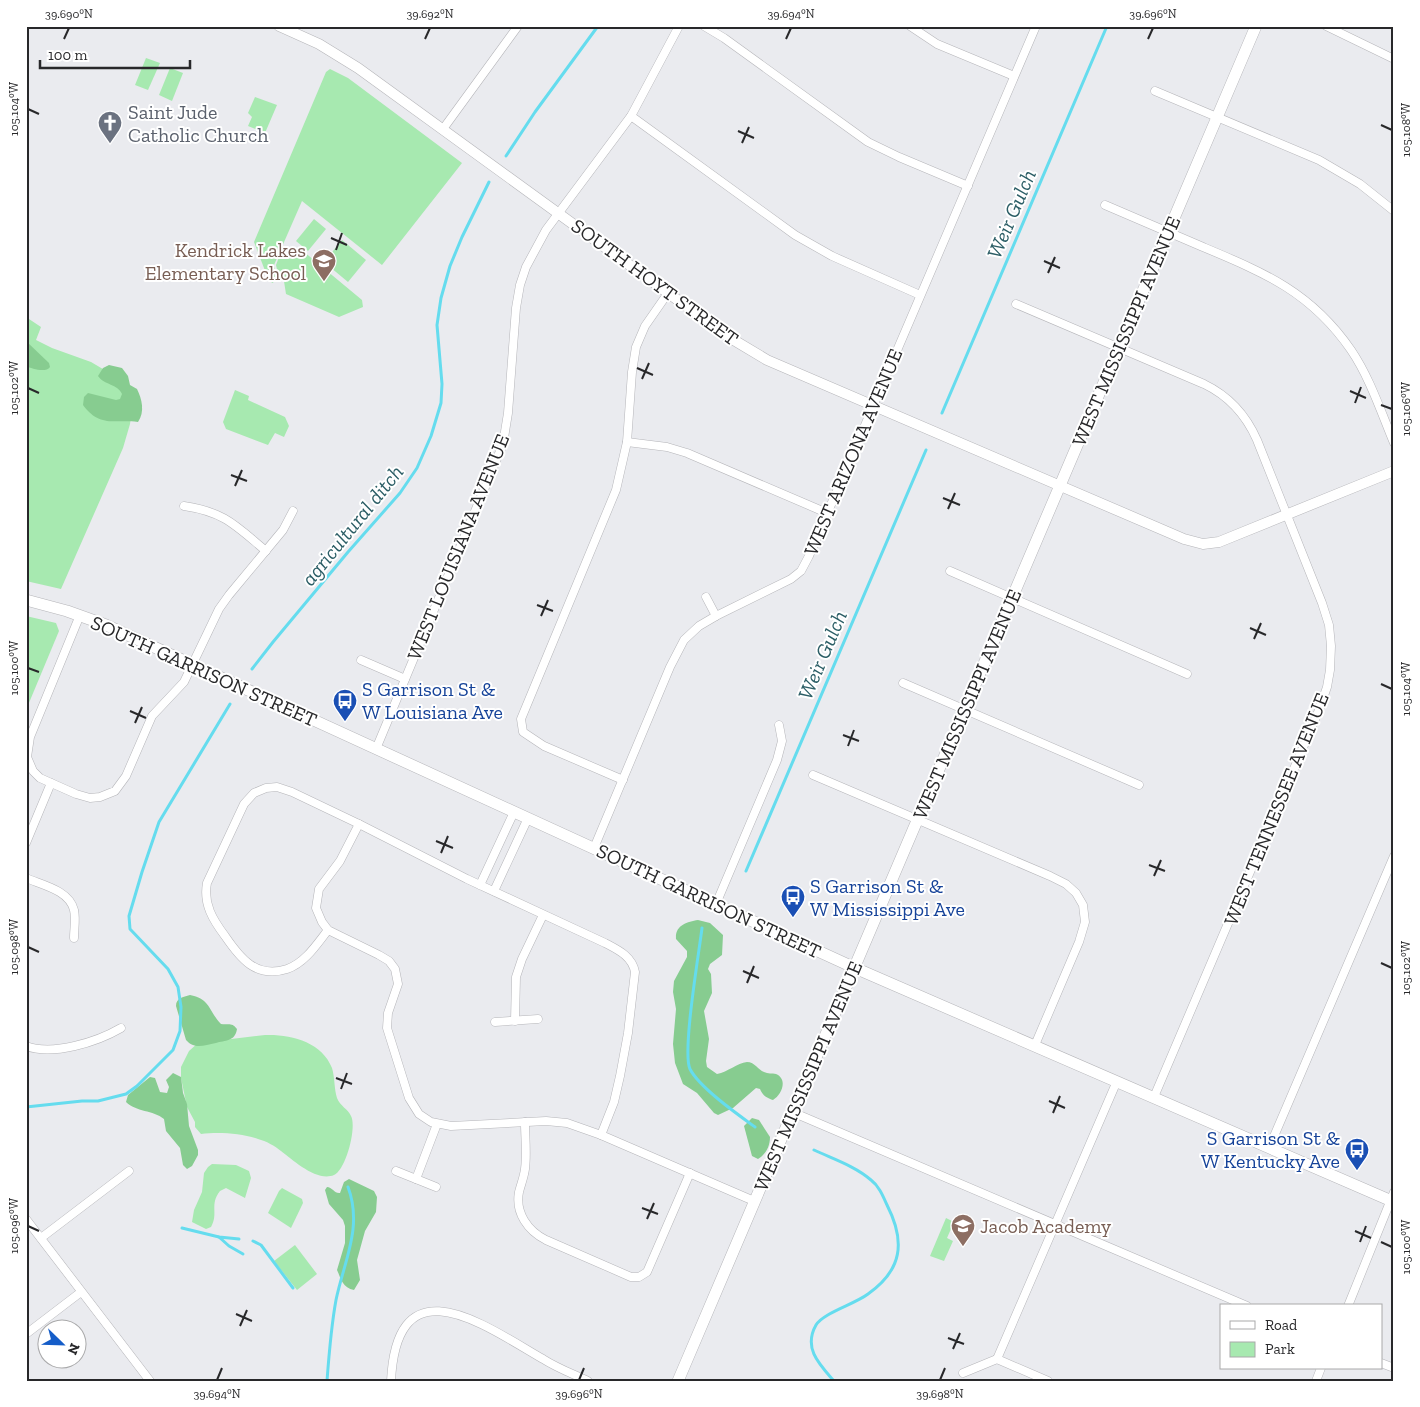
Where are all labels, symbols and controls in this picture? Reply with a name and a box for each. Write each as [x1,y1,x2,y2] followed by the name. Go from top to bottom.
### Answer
[45,7,93,21] text: 39.690°N
[406,7,454,21] text: 39.692°N
[767,7,815,21] text: 39.694°N
[1129,7,1177,21] text: 39.696°N
[40,38,190,70] scale bar
[48,46,87,64] text: 100 m
[7,81,21,136] text: 105.104°W
[128,100,269,147] place label: Saint Jude Catholic Church
[1399,102,1413,157] text: 105.108°W
[97,110,123,144] church icon: Saint Jude Catholic Church
[981,166,1041,262] water label: Weir Gulch
[1067,212,1185,450] street label: WEST MISSISSIPPI AVENUE
[567,213,743,351] street label: SOUTH HOYT STREET
[145,238,306,285] place label: Kendrick Lakes Elementary School
[311,248,337,282] school or university icon: Kendrick Lakes Elementary School
[799,345,907,559] street label: WEST ARIZONA AVENUE
[7,360,21,415] text: 105.102°W
[1399,381,1413,436] text: 105.106°W
[402,430,514,664] street label: WEST LOUISIANA AVENUE
[296,460,408,590] water label: agricultural ditch
[908,585,1026,823] street label: WEST MISSISSIPPI AVENUE
[792,607,852,703] water label: Weir Gulch
[87,610,321,732] street label: SOUTH GARRISON STREET
[7,640,21,695] text: 105.100°W
[1399,661,1413,716] text: 105.104°W
[362,677,503,724] place label: S Garrison St & W Louisiana Ave
[332,688,358,722] bus stop icon: S Garrison St & W Louisiana Ave
[1218,689,1334,929] street label: WEST TENNESSEE AVENUE
[593,838,825,964] street label: SOUTH GARRISON STREET
[810,874,965,921] place label: S Garrison St & W Mississippi Ave
[780,884,806,918] bus stop icon: S Garrison St & W Mississippi Ave
[7,918,21,975] text: 105.098°W
[1399,940,1413,995] text: 105.102°W
[749,957,867,1195] street label: WEST MISSISSIPPI AVENUE
[1201,1126,1340,1173] place label: S Garrison St & W Kentucky Ave
[1344,1137,1370,1171] bus stop icon: S Garrison St & W Kentucky Ave
[7,1197,21,1254] text: 105.096°W
[950,1213,976,1247] school or university icon: Jacob Academy
[980,1214,1112,1238] place label: Jacob Academy
[1399,1219,1413,1274] text: 105.100°W
[1220,1304,1382,1370] legend
[1265,1316,1298,1334] text: Road
[38,1320,88,1370] north arrow
[1265,1340,1295,1358] text: Park
[63,1341,83,1357] text: N
[193,1387,241,1401] text: 39.694°N
[555,1387,603,1401] text: 39.696°N
[916,1387,964,1401] text: 39.698°N

